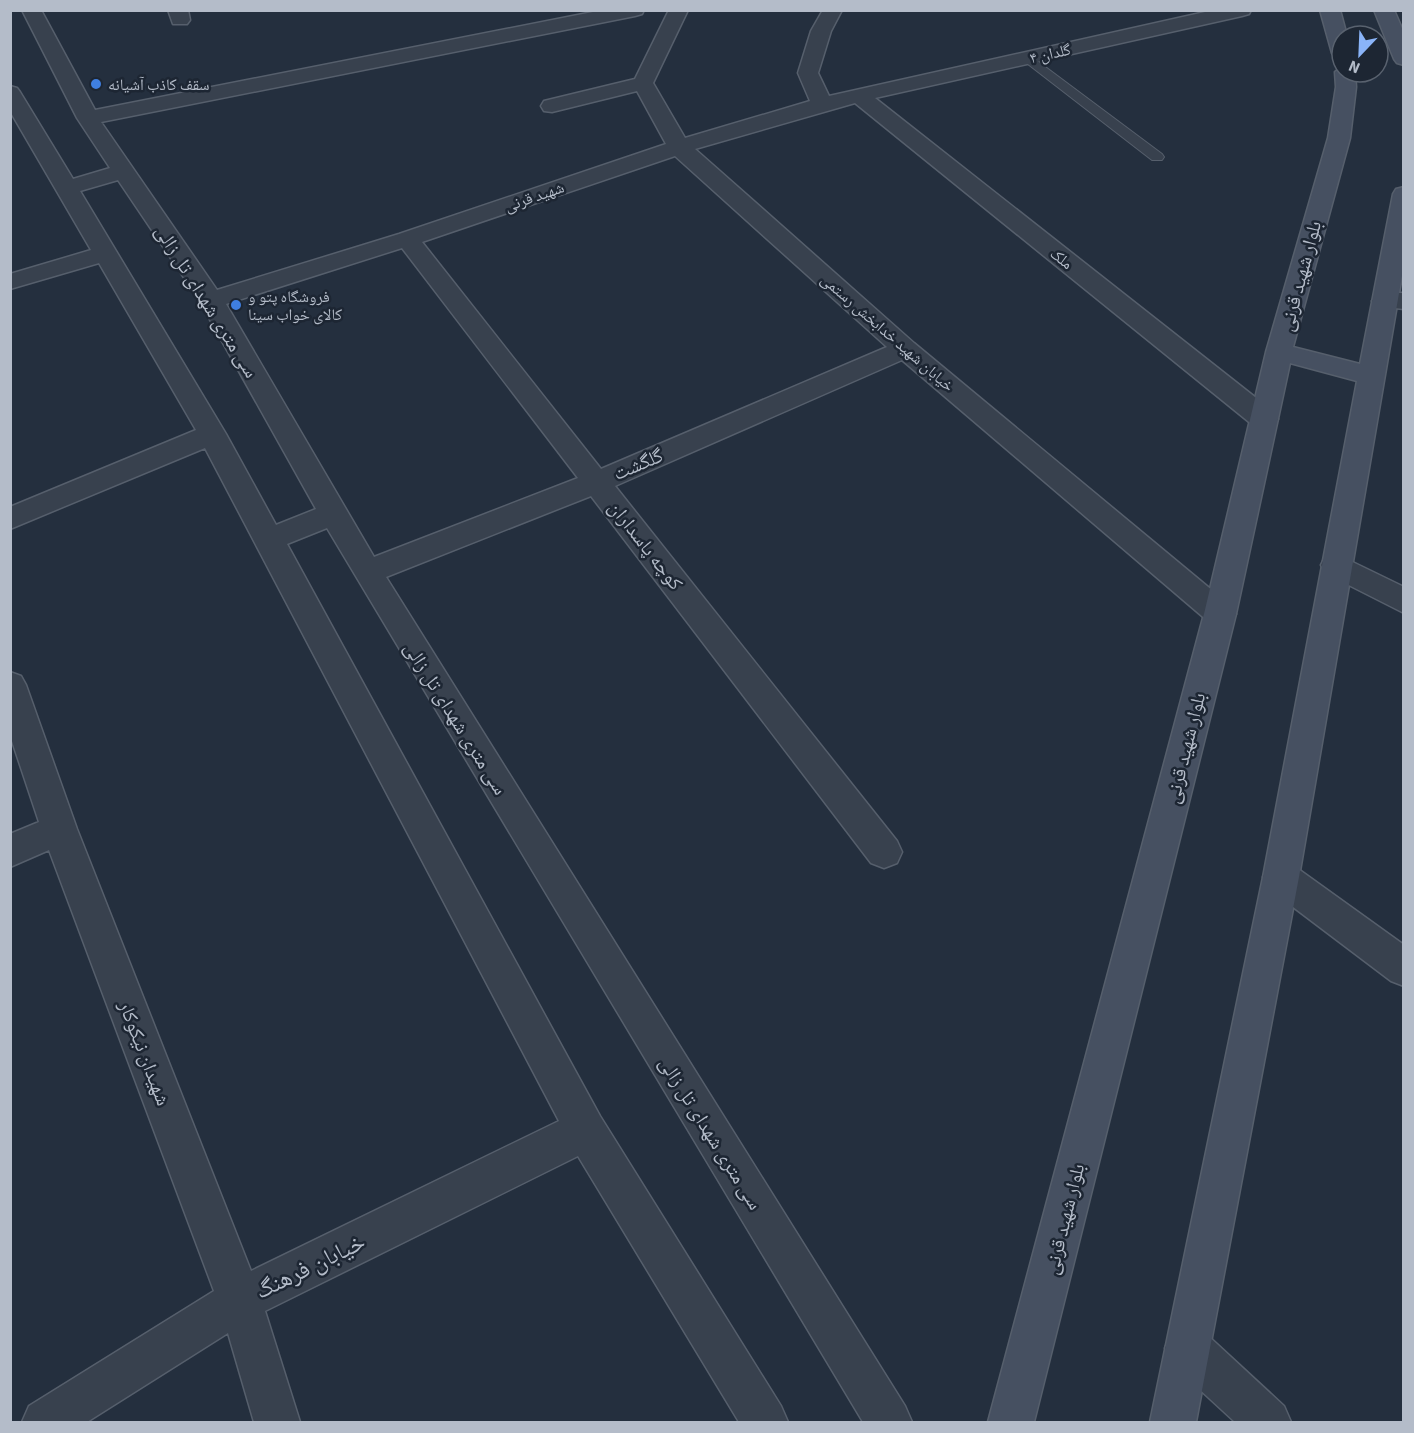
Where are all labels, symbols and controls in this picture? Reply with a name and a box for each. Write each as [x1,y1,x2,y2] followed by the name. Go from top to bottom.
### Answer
[1330,24,1390,84] north arrow
[1027,38,1073,69] street label: گلدان ۴
[1345,55,1364,79] text: N
[108,74,210,96] place label: سقف کاذب آشیانه
[89,77,103,91] marker: سقف کاذب آشیانه
[502,176,567,217] street label: شهید قرنی
[1273,218,1329,335] street label: بلوار شهید قرنی
[148,219,265,384] street label: سی متری شهدای تل زالی
[1045,243,1077,275] street label: ملک
[816,269,959,397] street label: خیابان شهید خدابخش رستمی
[248,286,342,326] place label: فروشگاه پتو و کالای خواب سینا
[229,298,243,312] marker: فروشگاه پتو و کالای خواب سینا
[609,442,668,488] street label: گلگشت
[601,495,689,596] street label: کوچه پاسداران
[397,636,514,801] street label: سی متری شهدای تل زالی
[1159,690,1213,807] street label: بلوار شهید قرنی
[111,996,177,1110] street label: شهیدان نیکوکار
[652,1051,769,1216] street label: سی متری شهدای تل زالی
[1038,1161,1092,1278] street label: بلوار شهید قرنی
[249,1225,371,1308] street label: خیابان فرهنگ

